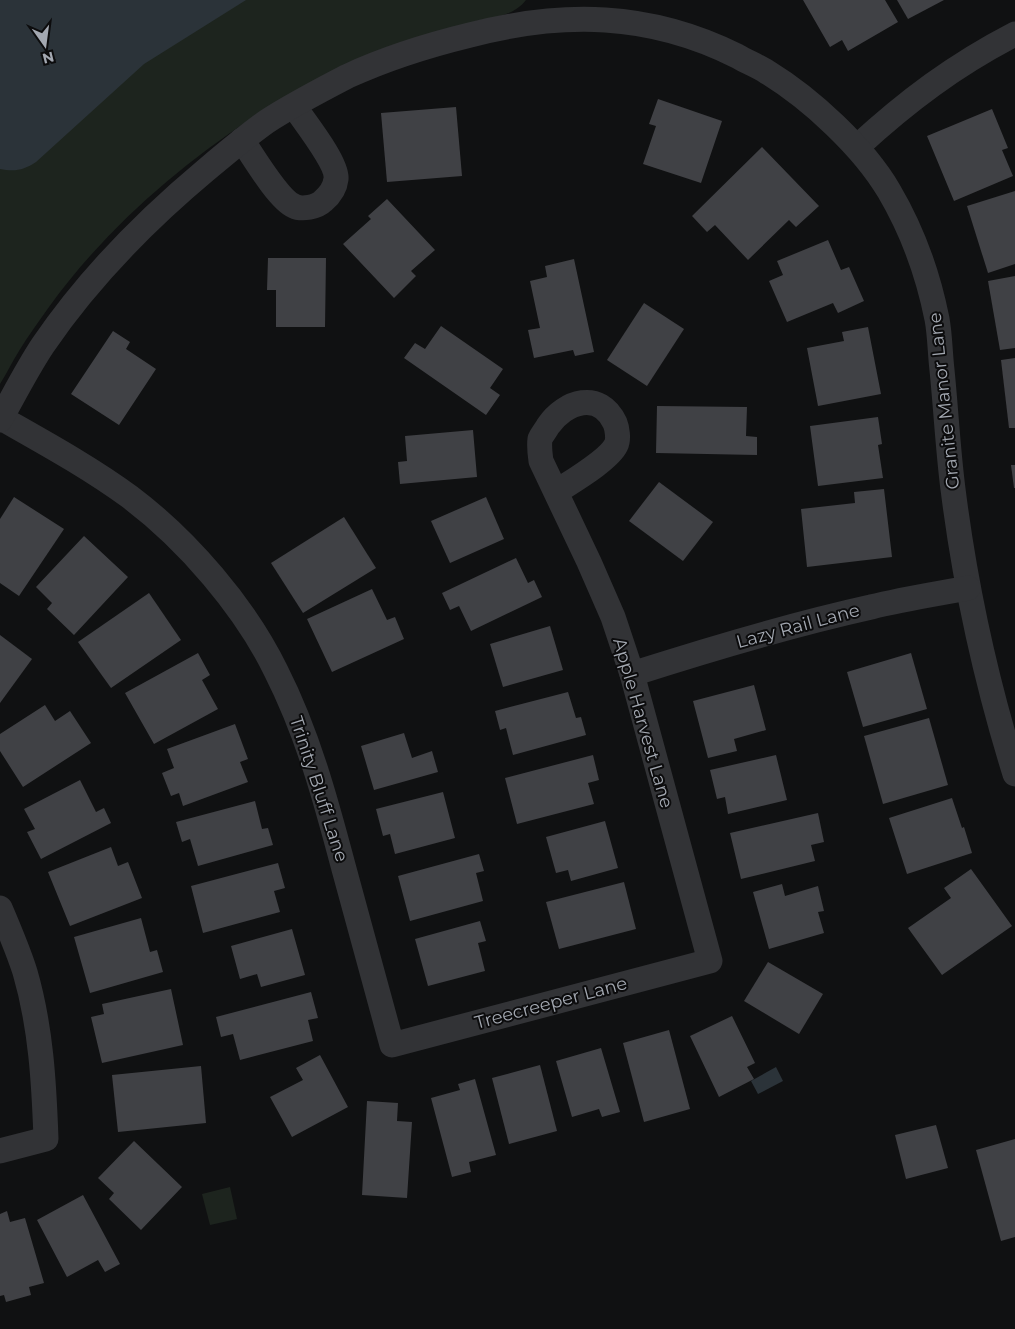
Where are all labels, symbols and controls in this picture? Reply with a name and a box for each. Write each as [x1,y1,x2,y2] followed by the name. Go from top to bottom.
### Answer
[20,20,70,70] north arrow
[40,48,56,68] text: N
[924,311,964,491] street label: Granite Manor Lane
[734,599,862,653] street label: Lazy Rail Lane
[608,635,678,811] street label: Apple Harvest Lane
[285,713,353,865] street label: Trinity Bluff Lane
[472,972,630,1034] street label: Treecreeper Lane

